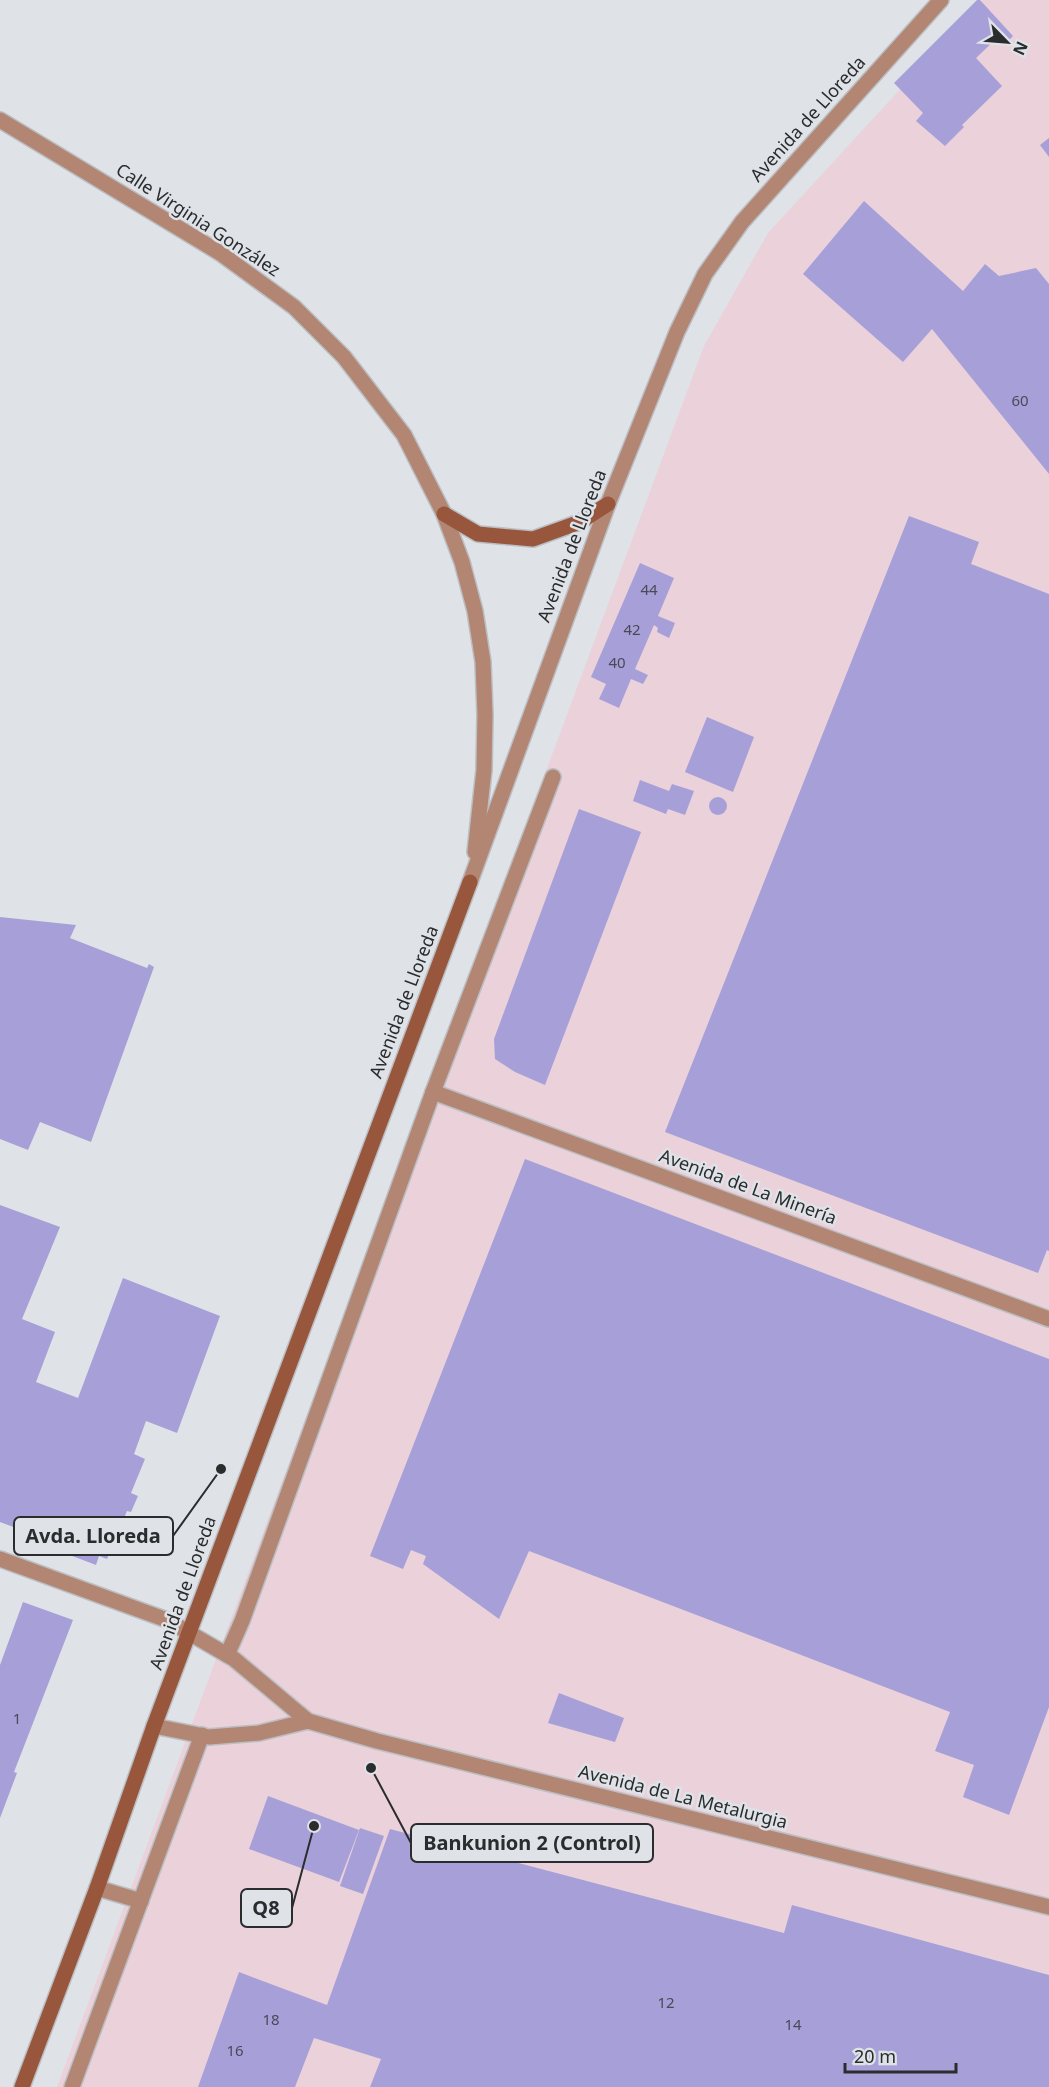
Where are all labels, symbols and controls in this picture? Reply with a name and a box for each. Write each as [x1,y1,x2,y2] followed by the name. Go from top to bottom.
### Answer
[977,12,1037,72] north arrow
[1008,38,1033,59] text: N
[744,50,870,186] street label: Avenida de Lloreda
[112,157,285,281] street label: Calle Virginia González
[1011,390,1029,410] house number: 60
[531,466,611,625] street label: Avenida de Lloreda
[640,579,658,599] house number: 44
[623,619,641,639] house number: 42
[608,652,626,672] house number: 40
[363,922,443,1081] street label: Avenida de Lloreda
[656,1143,840,1229] street label: Avenida de La Minería
[143,1513,221,1673] street label: Avenida de Lloreda
[14,1517,173,1555] callout: Avda. Lloreda
[25,1522,161,1549] text: Avda. Lloreda
[13,1708,21,1728] house number: 1
[576,1758,790,1834] street label: Avenida de La Metalurgia
[411,1824,653,1862] callout: Bankunion 2 (Control)
[423,1829,641,1856] text: Bankunion 2 (Control)
[241,1889,292,1927] callout: Q8
[252,1894,280,1921] text: Q8
[657,1992,675,2012] house number: 12
[262,2009,280,2029] house number: 18
[784,2014,802,2034] house number: 14
[845,2036,956,2074] scale bar
[226,2040,244,2060] house number: 16
[854,2044,896,2068] text: 20 m

